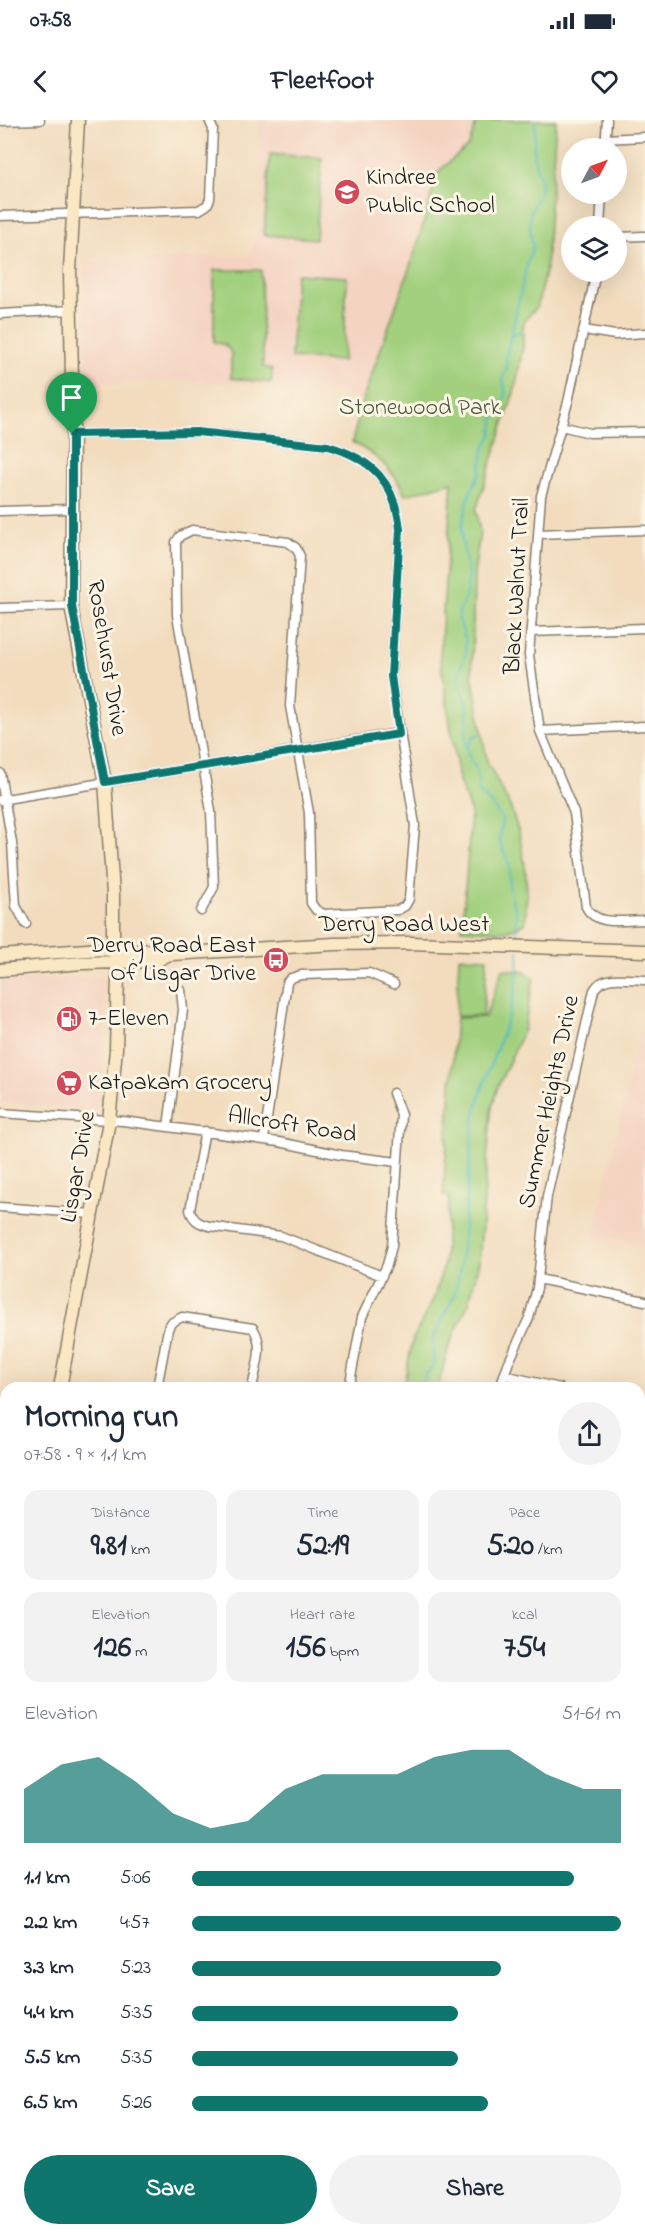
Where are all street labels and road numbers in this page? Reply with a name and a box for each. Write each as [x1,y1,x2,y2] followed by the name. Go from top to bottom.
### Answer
[496,497,540,676] street label: Black Walnut Trail
[76,577,136,739] street label: Rosehurst Drive
[318,908,489,944] street label: Derry Road West
[510,992,590,1212] street label: Summer Heights Drive
[225,1099,359,1154] street label: Allcroft Road
[52,1108,106,1226] street label: Lisgar Drive

